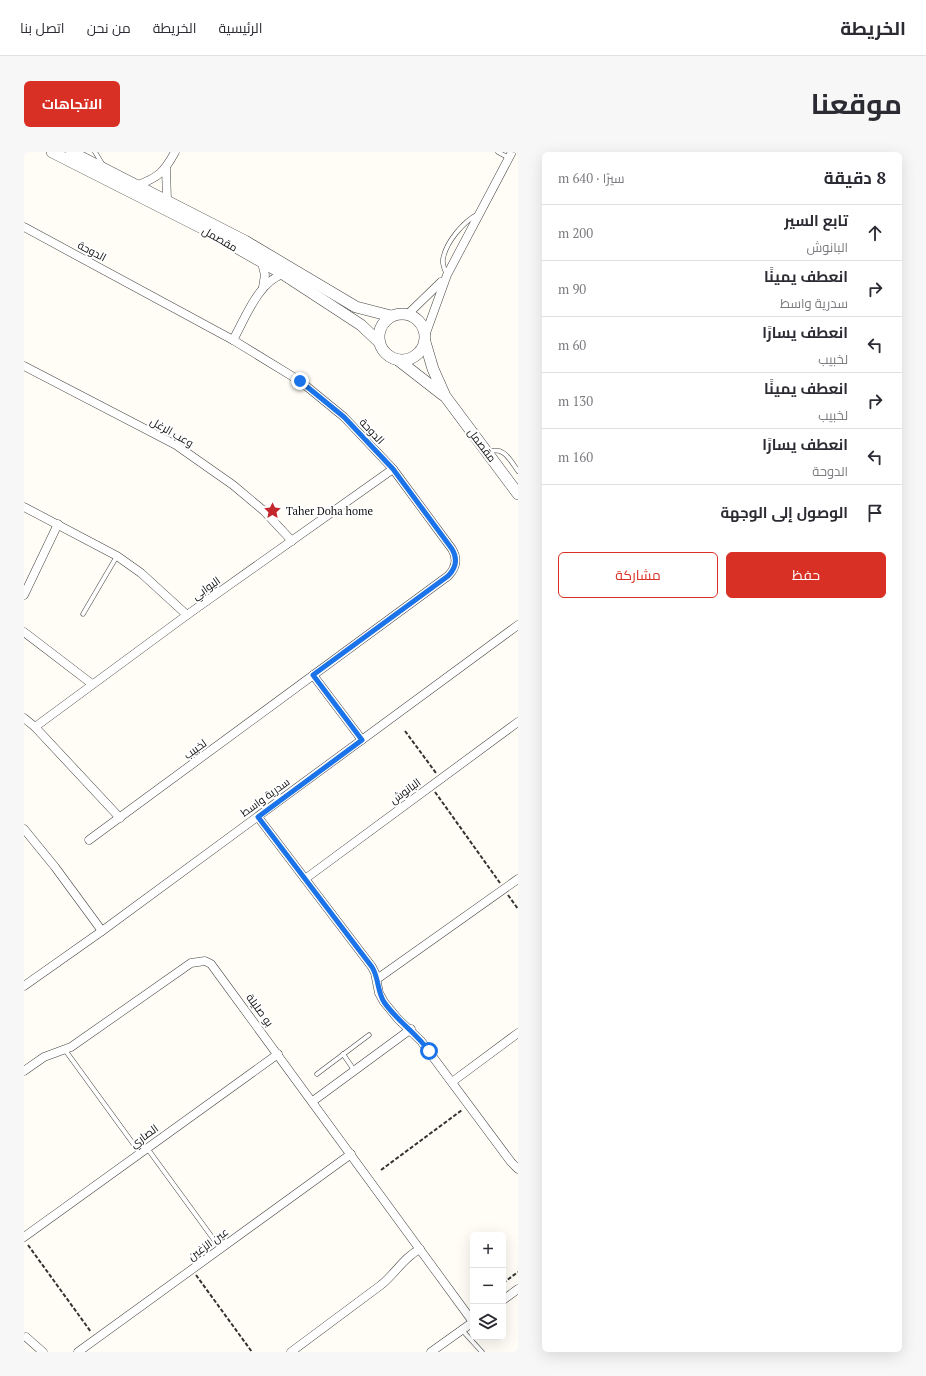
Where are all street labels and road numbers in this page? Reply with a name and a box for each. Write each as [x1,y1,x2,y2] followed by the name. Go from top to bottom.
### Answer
[200,223,240,255] street label: مقصمل
[75,238,109,264] street label: الدوحة
[148,414,196,450] street label: وعب الرغل
[357,415,387,447] street label: الدوحة
[465,425,499,465] street label: مقصمل
[189,573,224,604] street label: اليوابي
[181,736,209,762] street label: لخبيب
[238,774,292,820] street label: سدرية واسط
[387,775,423,807] street label: البانوش
[243,991,277,1029] street label: بو صليلة
[127,1121,162,1153] street label: الصاري
[185,1225,231,1263] street label: عين الزغين

